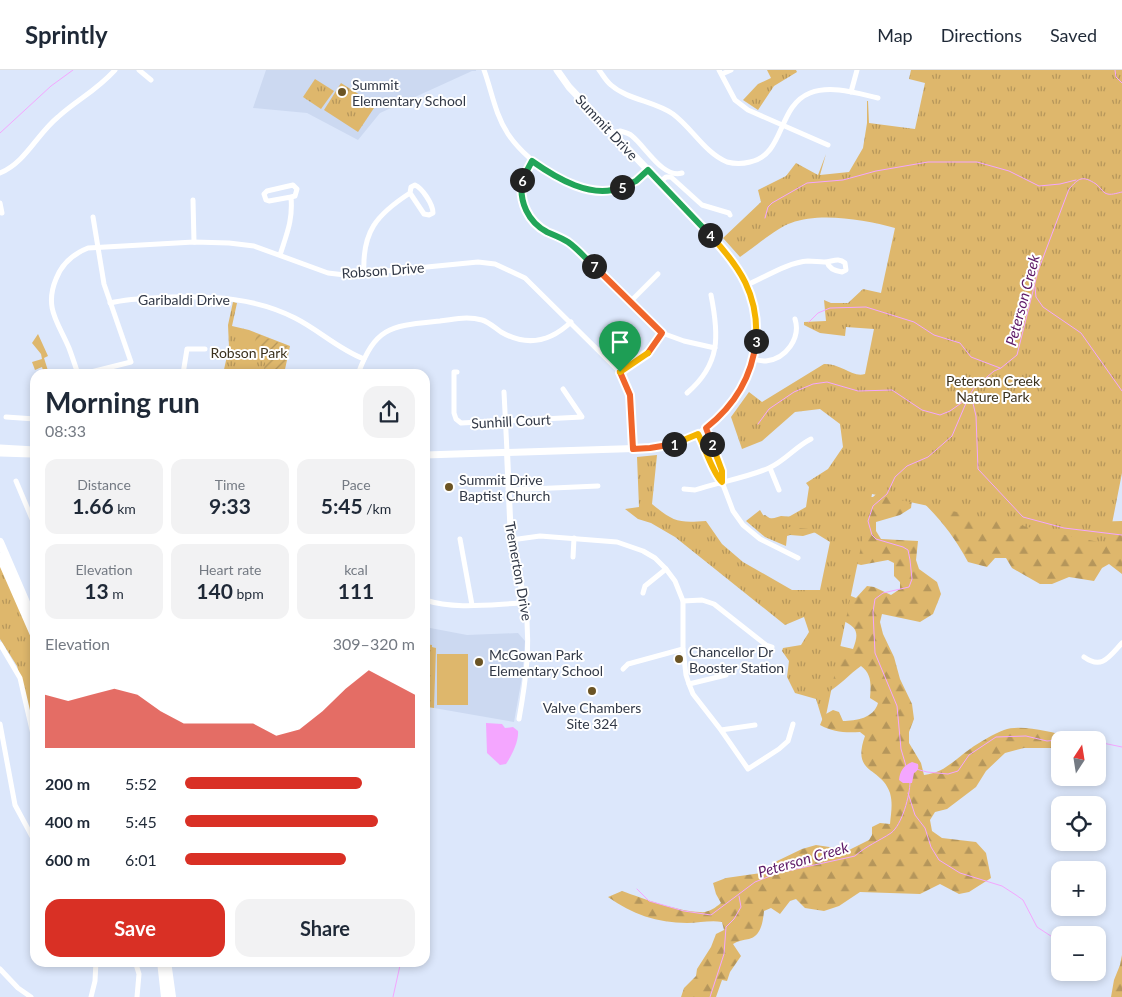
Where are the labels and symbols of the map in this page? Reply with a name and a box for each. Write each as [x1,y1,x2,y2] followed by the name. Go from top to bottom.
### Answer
[352,76,466,109] place label: Summit Elementary School
[336,86,348,98] marker: Summit Elementary School
[572,91,642,163] street label: Summit Drive
[510,168,534,192] pin: 6
[610,174,634,200] pin: 5
[698,222,722,248] pin: 4
[1001,252,1043,347] water label: Peterson Creek
[582,254,606,278] pin: 7
[341,259,425,281] street label: Robson Drive
[138,291,230,308] street label: Garibaldi Drive
[599,321,641,372] pin
[744,328,768,354] pin: 3
[211,344,288,361] park label: Robson Park
[946,372,1041,405] park label: Peterson Creek Nature Park
[471,410,551,432] street label: Sunhill Court
[662,432,686,456] pin: 1
[700,432,724,456] pin: 2
[459,471,550,504] place label: Summit Drive Baptist Church
[443,481,455,493] marker: Summit Drive Baptist Church
[502,520,536,622] street label: Tremerton Drive
[689,643,784,676] place label: Chancellor Dr Booster Station
[489,646,603,679] place label: McGowan Park Elementary School
[673,653,685,665] marker: Chancellor Dr Booster Station
[473,656,485,668] marker: McGowan Park Elementary School
[586,685,598,697] marker: Valve Chambers Site 324
[543,699,641,732] place label: Valve Chambers Site 324
[1051,731,1106,786] north arrow
[756,837,851,881] water label: Peterson Creek

